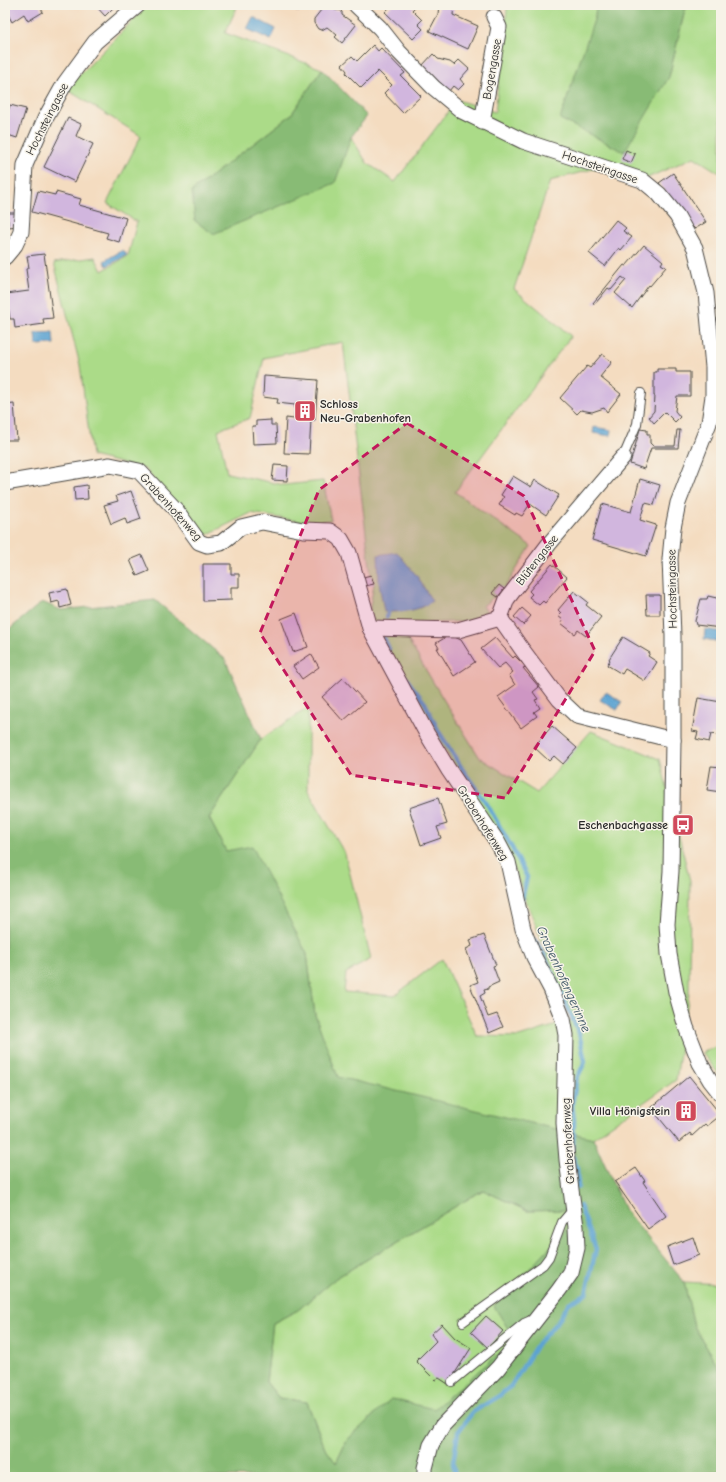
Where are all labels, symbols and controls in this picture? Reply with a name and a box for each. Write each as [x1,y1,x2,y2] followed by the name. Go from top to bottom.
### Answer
[480,38,504,100] street label: Bogengasse
[23,81,71,157] street label: Hochsteingasse
[560,147,640,187] street label: Hochsteingasse
[320,397,411,425] place label: Schloss Neu-Grabenhofen
[292,398,318,424] building icon: Schloss Neu-Grabenhofen
[137,470,205,544] street label: Grabenhofenweg
[513,532,561,588] street label: Blütengasse
[664,549,680,629] street label: Hochsteingasse
[454,783,512,863] street label: Grabenhofenweg
[670,812,696,838] bus stop icon: Eschenbachgasse
[578,818,668,832] place label: Eschenbachgasse
[534,923,594,1035] water label: Grabenhofengerinne
[559,1098,577,1184] street label: Grabenhofenweg
[673,1098,699,1124] building icon: Villa Hönigstein
[590,1104,670,1118] place label: Villa Hönigstein

